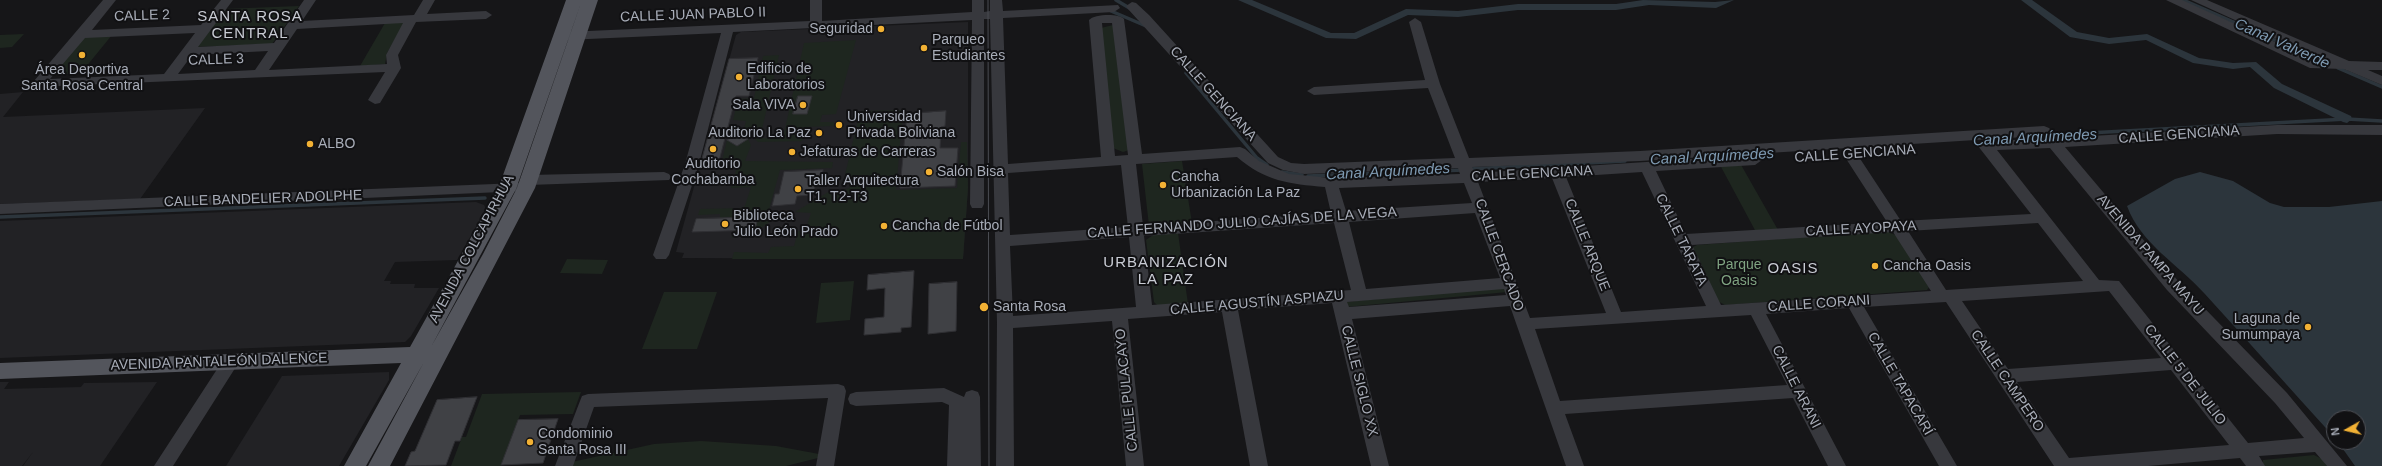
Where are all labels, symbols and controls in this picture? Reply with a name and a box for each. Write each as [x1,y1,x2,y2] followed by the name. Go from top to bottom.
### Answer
[620,4,766,26] street label: CALLE JUAN PABLO II
[114,7,170,25] street label: CALLE 2
[197,8,303,43] district label: SANTA ROSA CENTRAL
[2232,15,2332,73] water label: Canal Valverde
[809,21,873,37] place label: Seguridad
[876,24,886,34] marker: Seguridad
[932,32,1005,64] place label: Parqueo Estudiantes
[919,43,929,53] marker: Parqueo Estudiantes
[1166,43,1260,145] street label: CALLE GENCIANA
[77,50,87,60] marker: Área Deportiva Santa Rosa Central
[188,51,244,69] street label: CALLE 3
[747,61,825,94] place label: Edificio de Laboratorios
[21,62,143,94] place label: Área Deportiva Santa Rosa Central
[734,72,744,82] marker: Edificio de Laboratorios
[732,97,795,113] place label: Sala VIVA
[798,100,808,110] marker: Sala VIVA
[847,109,955,142] place label: Universidad Privada Boliviana
[834,120,844,130] marker: Universidad Privada Boliviana
[2118,122,2240,148] street label: CALLE GENCIANA
[708,125,811,141] place label: Auditorio La Paz
[1972,126,2098,150] water label: Canal Arquímedes
[814,128,824,138] marker: Auditorio La Paz
[318,136,355,152] place label: ALBO
[305,139,315,149] marker: ALBO
[1794,141,1916,167] street label: CALLE GENCIANA
[708,144,718,154] marker: Auditorio Cochabamba
[800,144,935,160] place label: Jefaturas de Carreras
[1649,145,1775,169] water label: Canal Arquímedes
[787,147,797,157] marker: Jefaturas de Carreras
[671,156,755,188] place label: Auditorio Cochabamba
[1325,160,1451,184] water label: Canal Arquímedes
[1471,162,1593,186] street label: CALLE GENCIANA
[937,164,1004,180] place label: Salón Bisa
[924,167,934,177] marker: Salón Bisa
[1171,169,1300,202] place label: Cancha Urbanización La Paz
[426,172,518,326] street label: AVENIDA COLCAPIRHUA
[806,173,919,206] place label: Taller Arquitectura T1, T2-T3
[1158,180,1168,190] marker: Cancha Urbanización La Paz
[793,184,803,194] marker: Taller Arquitectura T1, T2-T3
[164,187,362,211] street label: CALLE BANDELIER ADOLPHE
[1651,191,1711,289] street label: CALLE TARATA
[2093,191,2207,319] street label: AVENIDA PAMPA MAYU
[1561,196,1613,294] street label: CALLE ARQUE
[1471,197,1527,313] street label: CALLE CERCADO
[1087,204,1397,242] street label: CALLE FERNANDO JULIO CAJÍAS DE LA VEGA
[733,208,838,240] place label: Biblioteca Julio León Prado
[892,218,1003,234] place label: Cancha de Fútbol
[1805,218,1917,240] street label: CALLE AYOPAYA
[720,219,730,229] marker: Biblioteca Julio León Prado
[879,221,889,231] marker: Cancha de Fútbol
[1103,254,1229,289] district label: URBANIZACIÓN LA PAZ
[1716,257,1762,290] park label: Parque Oasis
[1883,258,1971,274] place label: Cancha Oasis
[1768,260,1818,278] district label: OASIS
[1870,261,1880,271] marker: Cancha Oasis
[1169,287,1345,319] street label: CALLE AGUSTÍN ASPIAZU
[1767,292,1871,316] street label: CALLE CORANI
[993,299,1066,315] place label: Santa Rosa
[978,301,990,313] marker: Santa Rosa
[2221,311,2300,344] place label: Laguna de Sumumpaya
[2141,321,2229,429] street label: CALLE 5 DE JULIO
[2303,322,2313,332] marker: Laguna de Sumumpaya
[1337,324,1381,438] street label: CALLE SIGLO XX
[1967,327,2047,435] street label: CALLE CAMPERO
[1112,328,1142,452] street label: CALLE PULACAYO
[1864,329,1936,439] street label: CALLE TAPACARÍ
[1768,343,1824,431] street label: CALLE ARANI
[110,350,328,374] street label: AVENIDA PANTALEÓN DALENCE
[2326,410,2366,450] north arrow
[538,426,627,458] place label: Condominio Santa Rosa III
[2329,427,2342,436] text: N
[525,437,535,447] marker: Condominio Santa Rosa III

